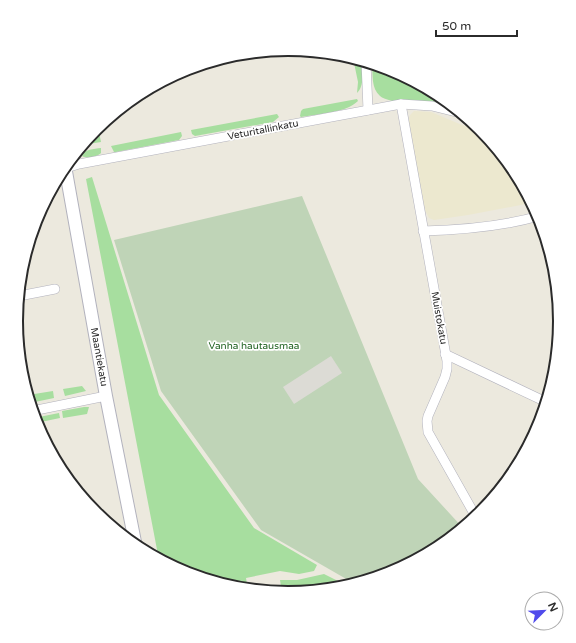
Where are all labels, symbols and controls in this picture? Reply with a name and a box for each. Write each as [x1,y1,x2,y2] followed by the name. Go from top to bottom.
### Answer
[436,12,517,38] scale bar
[442,19,471,33] text: 50 m
[226,117,300,143] street label: Veturitallinkatu
[428,291,450,345] street label: Muistokatu
[88,327,110,387] street label: Maantiekatu
[209,340,299,352] park label: Vanha hautausmaa
[524,591,564,631] north arrow
[545,600,560,614] text: N

